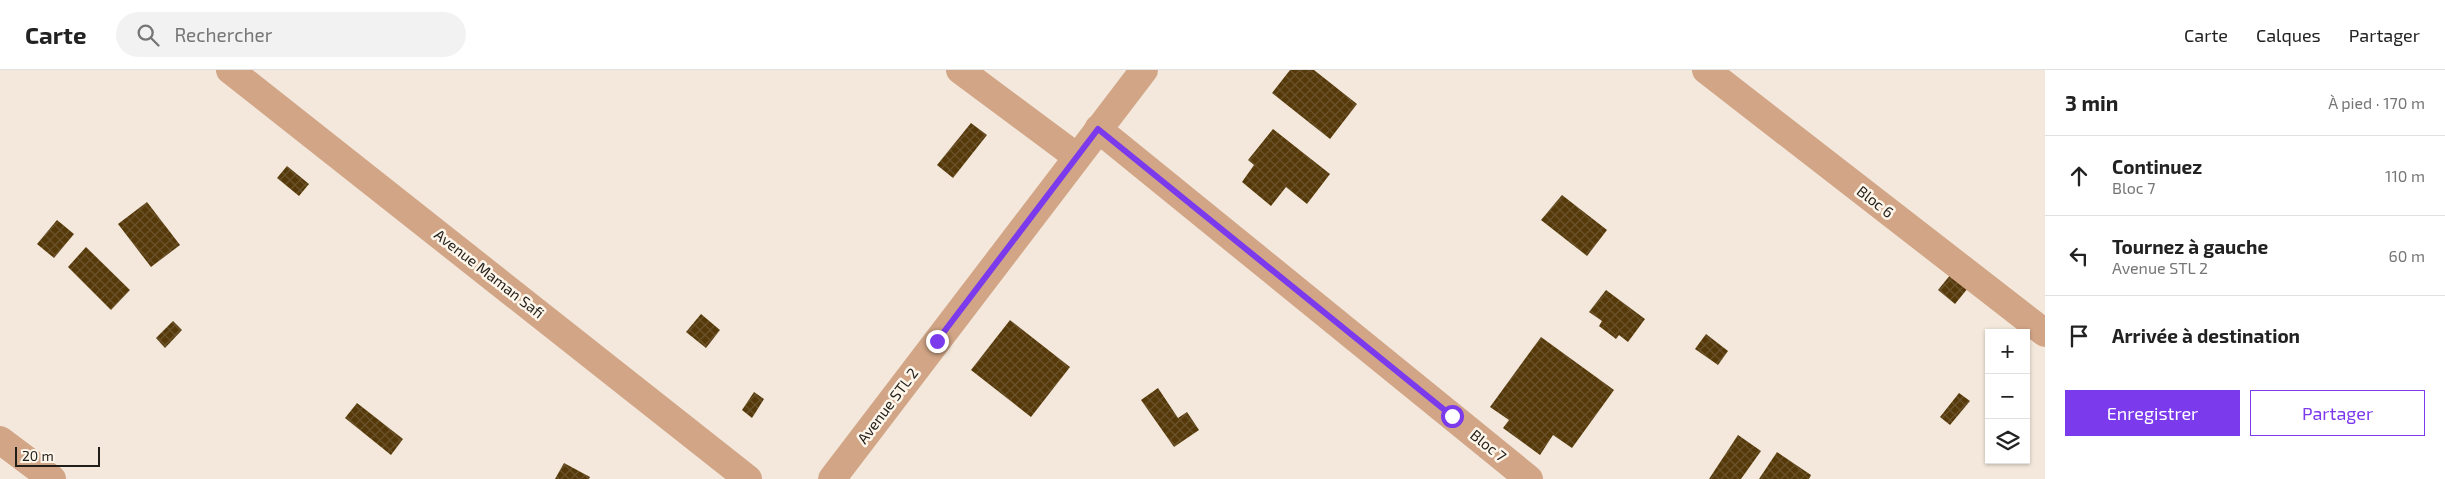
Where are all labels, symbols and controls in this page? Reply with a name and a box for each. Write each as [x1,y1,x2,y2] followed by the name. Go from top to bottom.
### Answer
[116,12,466,57] search box
[25,20,86,49] text: Carte
[134,21,162,49] icon: search
[174,23,272,46] text: Rechercher
[2184,24,2228,46] text: Carte
[2256,24,2321,46] text: Calques
[2349,24,2420,46] text: Partager
[2065,90,2118,115] text: 3 min
[2328,93,2425,112] text: À pied · 170 m
[2112,155,2202,178] text: Continuez
[2065,162,2093,190] icon: ahead
[2385,166,2425,185] text: 110 m
[2112,178,2155,197] text: Bloc 7
[1854,181,1898,221] street label: Bloc 6
[431,225,548,322] street label: Avenue Maman Safi
[2112,235,2268,258] text: Tournez à gauche
[2065,242,2093,270] icon: left
[2389,246,2425,265] text: 60 m
[2112,258,2208,277] text: Avenue STL 2
[2065,322,2093,350] icon: arrive
[2112,324,2300,347] text: Arrivée à destination
[1985,329,2030,464] map controls
[1985,329,2030,374] button: +
[926,330,949,353] route end
[853,364,921,447] street label: Avenue STL 2
[1985,374,2030,419] button: −
[2065,390,2240,436] button: Enregistrer
[2250,390,2425,436] button: Partager
[1441,405,1464,428] route start
[1985,419,2030,464] button: layers
[1467,425,1510,465] street label: Bloc 7
[15,444,100,467] scale bar
[22,447,54,464] text: 20 m

